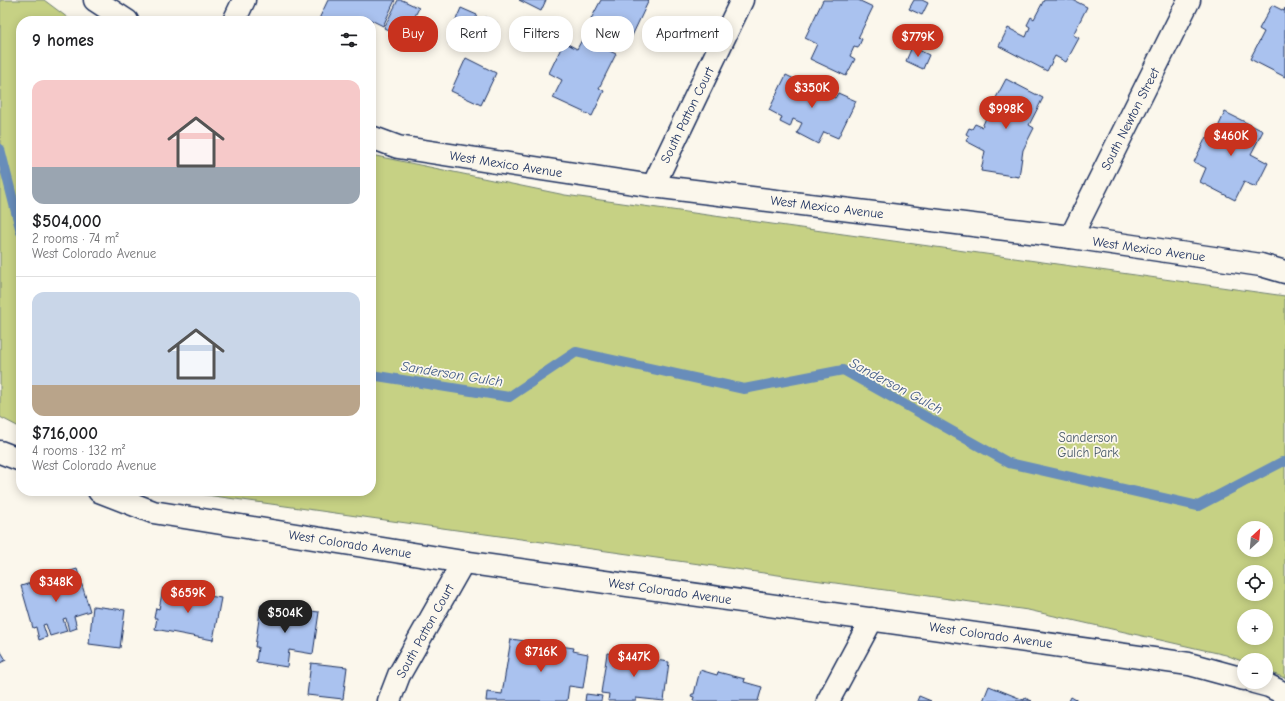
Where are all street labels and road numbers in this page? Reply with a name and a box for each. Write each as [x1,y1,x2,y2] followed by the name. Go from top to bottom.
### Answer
[657,63,717,165] street label: South Patton Court
[1098,64,1163,173] street label: South Newton Street
[449,148,564,180] street label: West Mexico Avenue
[770,193,885,221] street label: West Mexico Avenue
[1092,234,1207,264] street label: West Mexico Avenue
[287,527,413,561] street label: West Colorado Avenue
[607,575,733,607] street label: West Colorado Avenue
[393,580,458,681] street label: South Patton Court
[928,619,1054,651] street label: West Colorado Avenue

